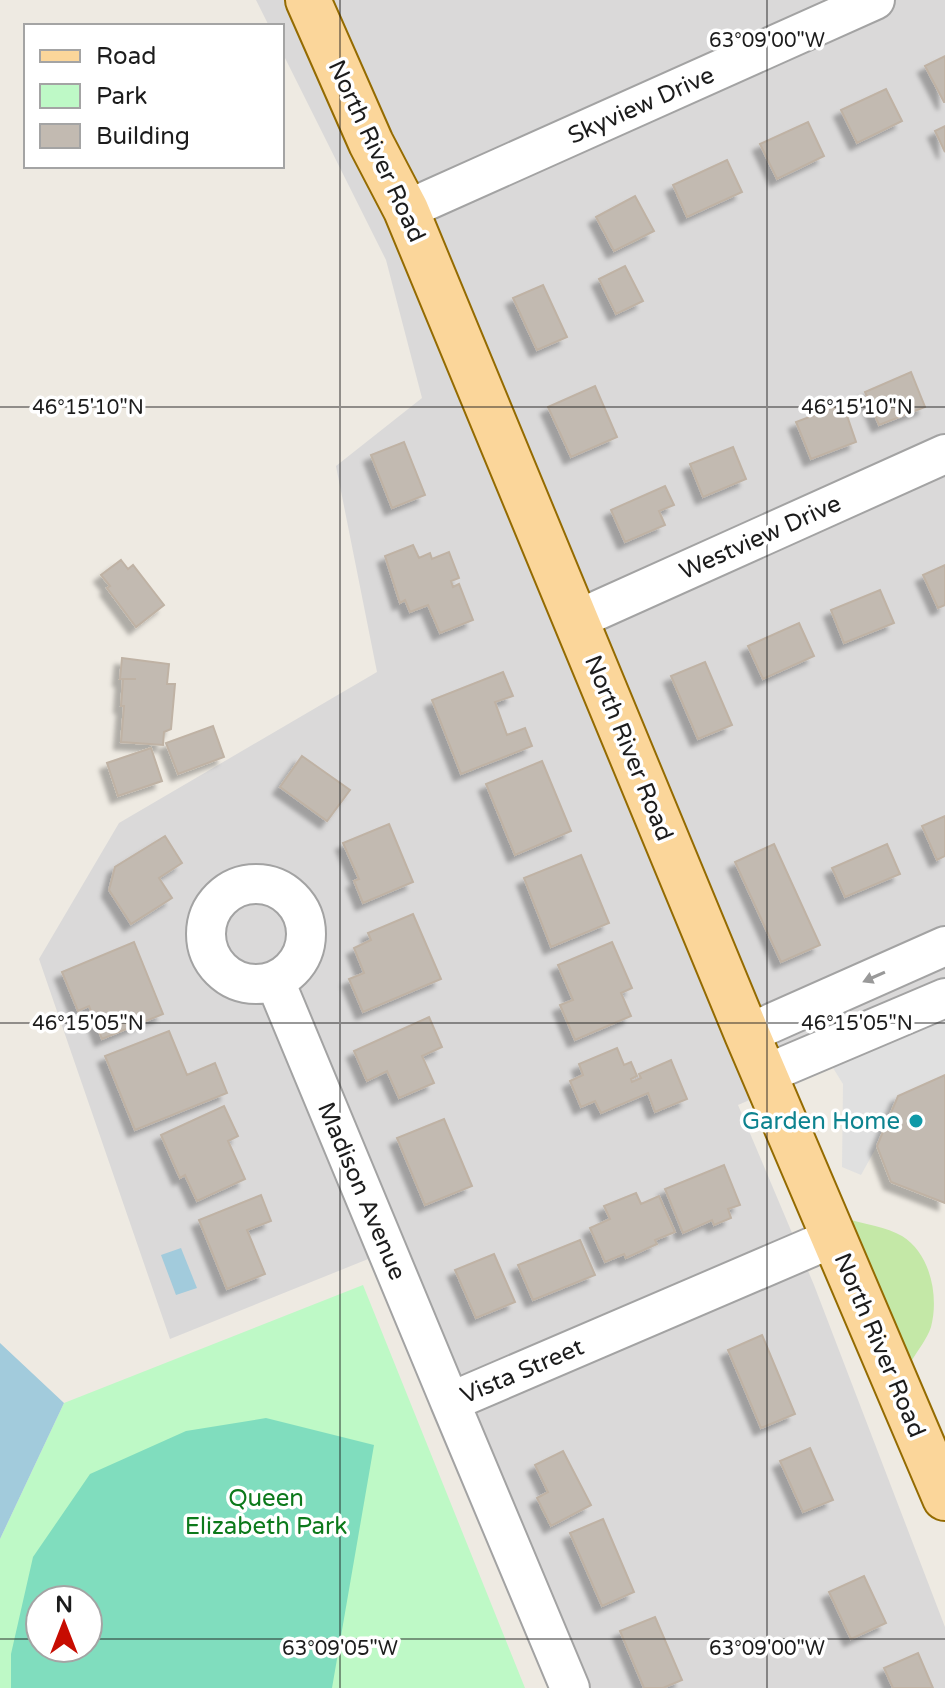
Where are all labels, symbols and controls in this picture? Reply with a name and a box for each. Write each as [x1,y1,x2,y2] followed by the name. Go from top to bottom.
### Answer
[24,24,284,168] legend
[709,29,825,53] text: 63°09'00"W
[96,42,156,71] text: Road
[322,56,431,247] street label: North River Road
[564,60,719,151] street label: Skyview Drive
[96,82,147,111] text: Park
[96,122,190,151] text: Building
[32,396,144,420] text: 46°15'10"N
[801,396,913,420] text: 46°15'10"N
[675,489,845,586] street label: Westview Drive
[578,651,679,845] street label: North River Road
[862,971,885,984] one-way arrow
[32,1012,144,1036] text: 46°15'05"N
[801,1012,913,1036] text: 46°15'05"N
[311,1098,412,1285] street label: Madison Avenue
[742,1107,900,1136] place label: Garden Home
[907,1112,925,1130] marker: Garden Home
[828,1249,932,1442] street label: North River Road
[456,1332,588,1410] street label: Vista Street
[185,1484,347,1541] park label: Queen Elizabeth Park
[24,1584,104,1664] north arrow
[55,1592,73,1618] text: N
[282,1637,398,1661] text: 63°09'05"W
[709,1637,825,1661] text: 63°09'00"W

